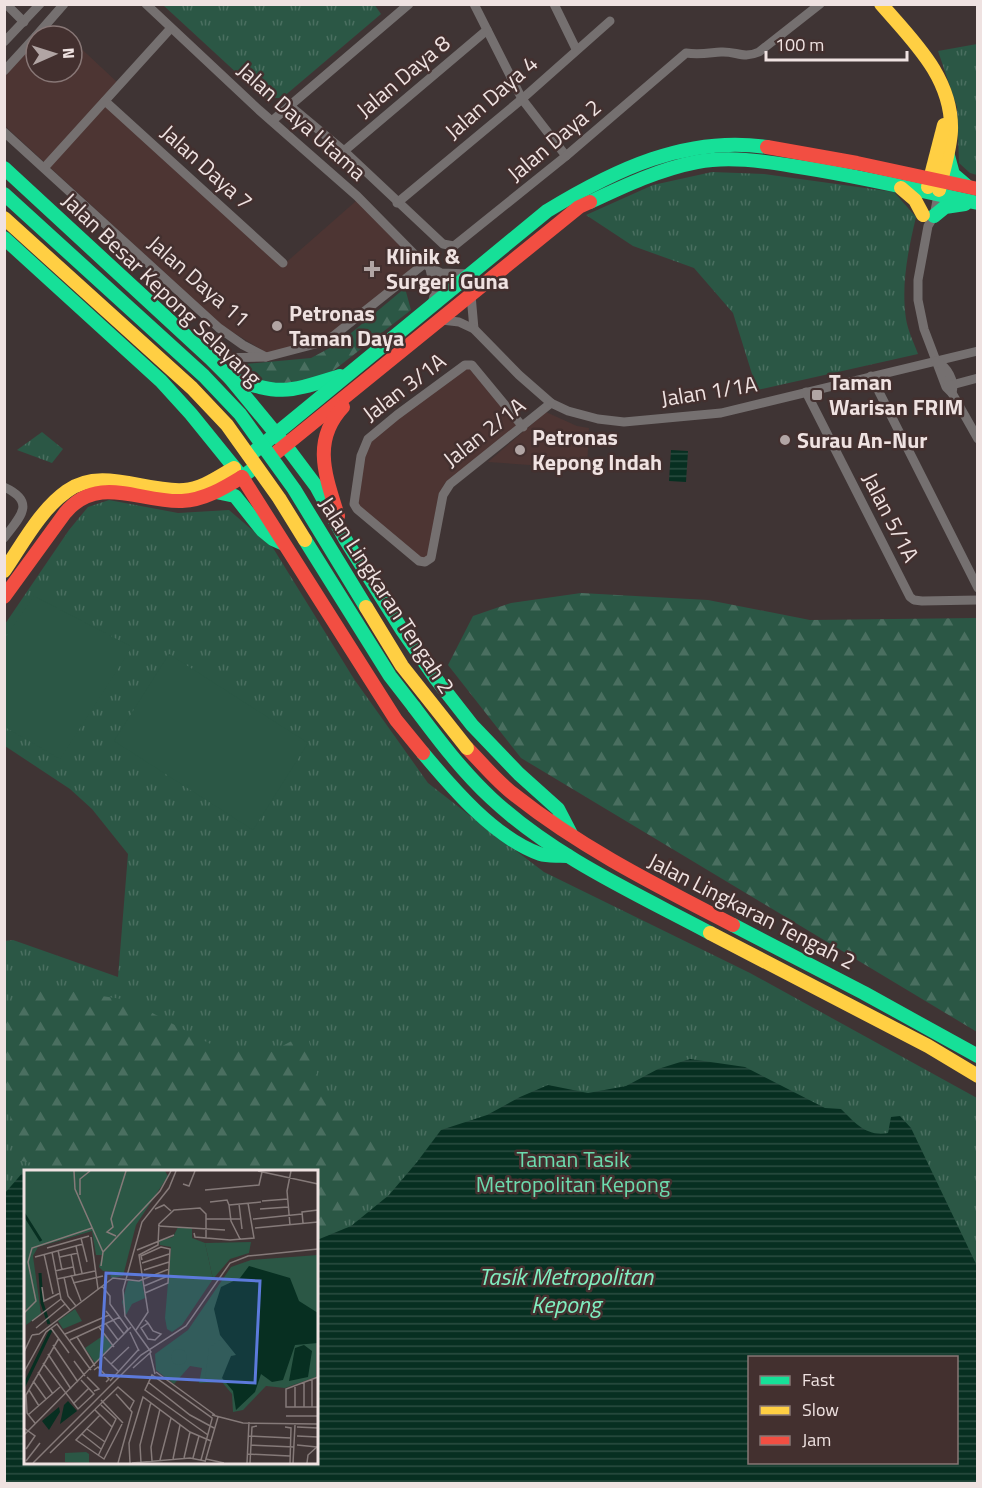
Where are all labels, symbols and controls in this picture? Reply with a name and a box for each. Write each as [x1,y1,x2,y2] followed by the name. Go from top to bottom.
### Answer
[24,24,84,84] north arrow
[766,24,907,62] scale bar
[348,26,458,126] street label: Jalan Daya 8
[775,31,824,58] text: 100 m
[57,47,81,59] text: N
[437,47,545,147] street label: Jalan Daya 4
[230,54,374,188] street label: Jalan Daya Utama
[499,90,609,190] street label: Jalan Daya 2
[153,116,261,218] street label: Jalan Daya 7
[54,184,270,394] street label: Jalan Besar Kepong Selayang
[140,227,258,335] street label: Jalan Daya 11
[386,239,509,298] place label: Klinik & Surgeri Guna
[363,260,381,278] marker: Klinik & Surgeri Guna
[289,296,404,355] place label: Petronas Taman Daya
[270,319,284,333] marker: Petronas Taman Daya
[355,344,453,430] street label: Jalan 3/1A
[829,365,963,424] place label: Taman Warisan FRIM
[658,367,760,415] street label: Jalan 1/1A
[810,388,824,402] marker: Taman Warisan FRIM
[435,389,533,475] street label: Jalan 2/1A
[532,420,662,479] place label: Petronas Kepong Indah
[797,423,928,457] place label: Surau An-Nur
[778,433,792,447] marker: Surau An-Nur
[513,443,527,457] marker: Petronas Kepong Indah
[854,466,928,568] street label: Jalan 5/1A
[310,490,464,700] street label: Jalan Lingkaran Tengah 2
[642,844,862,978] street label: Jalan Lingkaran Tengah 2
[476,1142,670,1201] park label: Taman Tasik Metropolitan Kepong
[24,1170,318,1464] inset map
[479,1258,654,1322] water label: Tasik Metropolitan Kepong
[748,1356,958,1464] legend
[802,1366,835,1393] text: Fast
[802,1396,839,1423] text: Slow
[802,1426,831,1453] text: Jam

